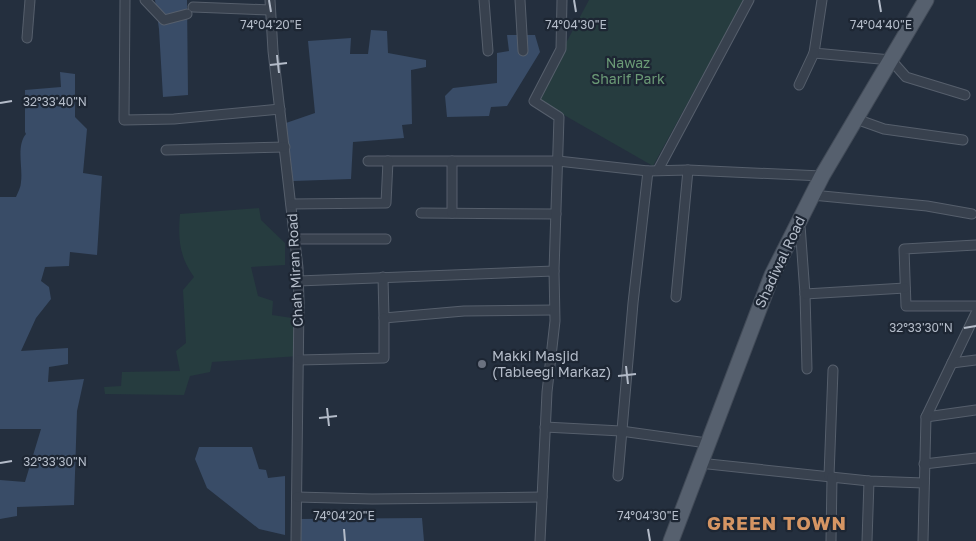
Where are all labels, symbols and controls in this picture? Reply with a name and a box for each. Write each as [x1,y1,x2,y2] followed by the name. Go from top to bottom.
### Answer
[240,17,302,32] text: 74°04'20"E
[545,17,607,32] text: 74°04'30"E
[850,17,912,32] text: 74°04'40"E
[591,54,665,87] park label: Nawaz Sharif Park
[23,94,87,109] text: 32°33'40"N
[283,213,306,327] street label: Chah Miran Road
[751,213,808,310] street label: Shadiwal Road
[889,320,953,335] text: 32°33'30"N
[492,347,611,380] place label: Makki Masjid (Tableegi Markaz)
[476,358,488,370] marker: Makki Masjid (Tableegi Markaz)
[23,454,87,469] text: 32°33'30"N
[313,508,375,523] text: 74°04'20"E
[617,508,679,523] text: 74°04'30"E
[707,511,847,534] district label: GREEN TOWN

